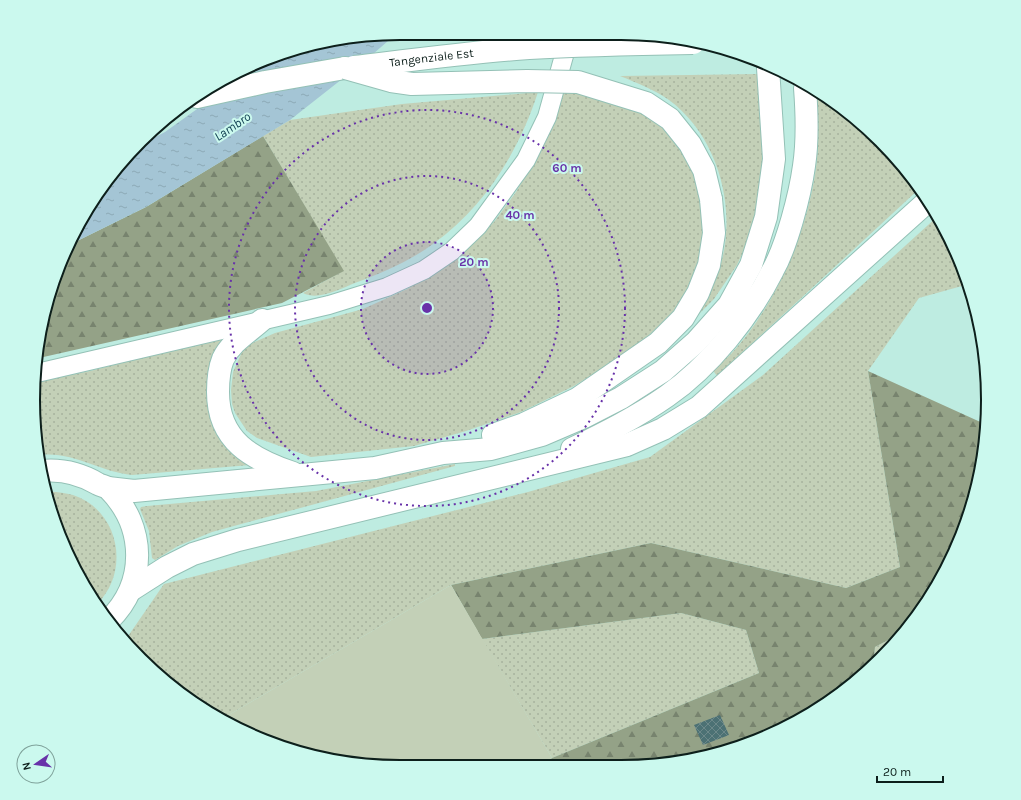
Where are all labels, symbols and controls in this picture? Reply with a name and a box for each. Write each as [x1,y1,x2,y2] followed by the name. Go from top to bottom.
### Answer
[388,46,475,70] street label: Tangenziale Est
[211,108,254,144] water label: Lambro
[552,161,582,175] text: 60 m
[505,208,535,222] text: 40 m
[459,255,489,269] text: 20 m
[420,301,434,315] centre of rings
[16,744,56,784] north arrow
[877,758,943,784] scale bar
[20,761,34,771] text: N
[883,765,911,779] text: 20 m

